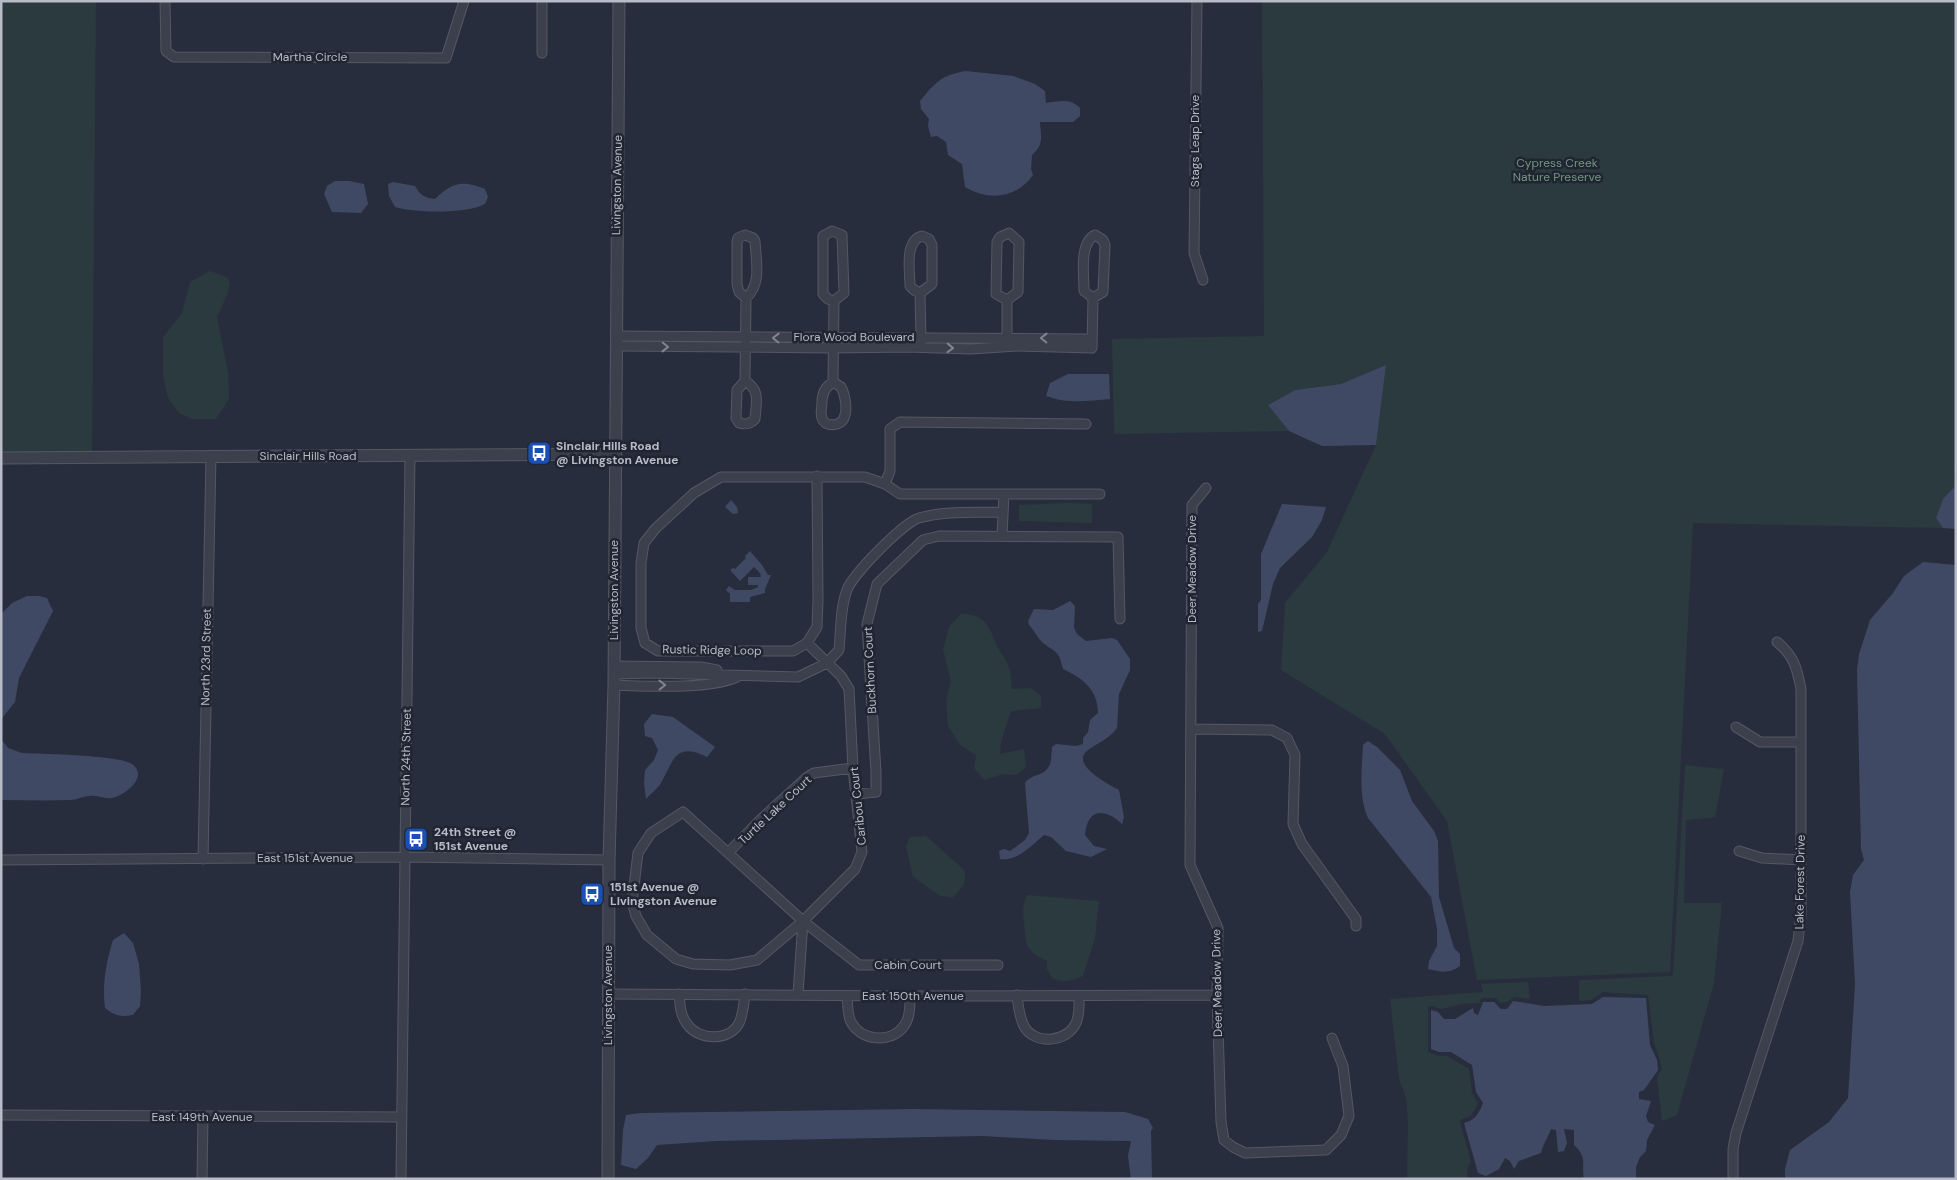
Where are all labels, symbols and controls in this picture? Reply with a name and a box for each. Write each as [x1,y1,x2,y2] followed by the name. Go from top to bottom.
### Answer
[273,49,347,65] street label: Martha Circle
[1187,95,1203,187] street label: Stags Leap Drive
[608,135,626,235] street label: Livingston Avenue
[1513,155,1601,185] park label: Cypress Creek Nature Preserve
[793,329,915,345] street label: Flora Wood Boulevard
[772,333,780,343] one-way arrow
[1039,333,1047,343] one-way arrow
[662,342,669,352] one-way arrow
[946,343,954,354] one-way arrow
[556,438,678,468] place label: Sinclair Hills Road @ Livingston Avenue
[526,440,552,466] bus stop icon: Sinclair Hills Road @ Livingston Avenue
[260,448,356,464] street label: Sinclair Hills Road
[1184,515,1200,623] street label: Deer Meadow Drive
[606,540,622,640] street label: Livingston Avenue
[197,608,215,706] street label: North 23rd Street
[860,626,880,714] street label: Buckhorn Court
[662,641,762,659] street label: Rustic Ridge Loop
[659,680,667,690] one-way arrow
[397,708,415,806] street label: North 24th Street
[846,766,870,846] street label: Caribou Court
[735,772,815,848] street label: Turtle Lake Court
[434,824,516,854] place label: 24th Street @ 151st Avenue
[403,826,429,852] bus stop icon: 24th Street @ 151st Avenue
[1791,834,1809,930] street label: Lake Forest Drive
[257,850,353,866] street label: East 151st Avenue
[610,879,717,909] place label: 151st Avenue @ Livingston Avenue
[579,881,605,907] bus stop icon: 151st Avenue @ Livingston Avenue
[1208,929,1226,1037] street label: Deer Meadow Drive
[600,945,616,1045] street label: Livingston Avenue
[874,957,942,973] street label: Cabin Court
[862,988,964,1004] street label: East 150th Avenue
[151,1109,253,1125] street label: East 149th Avenue

